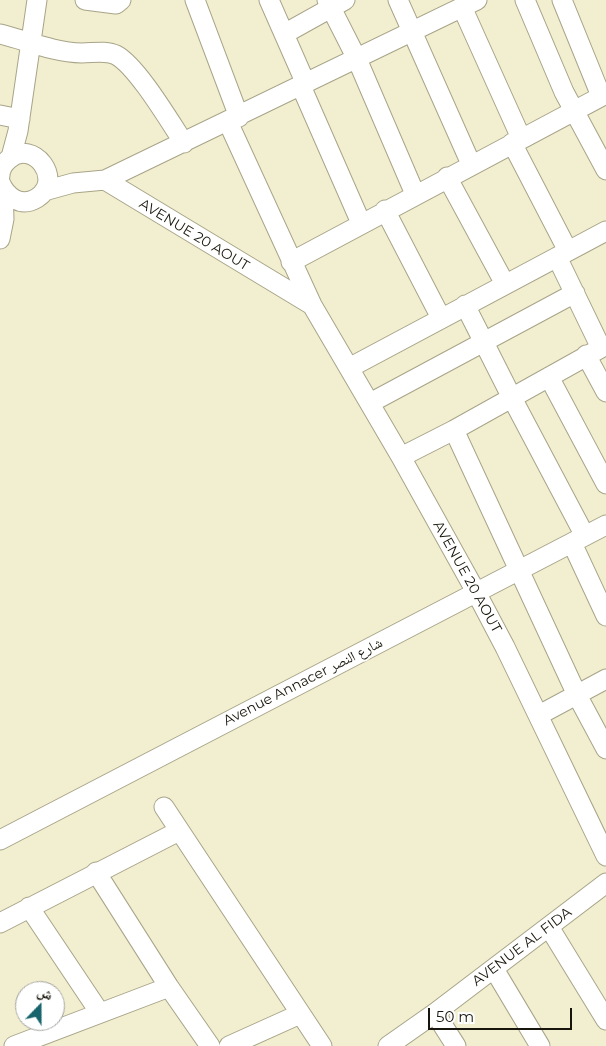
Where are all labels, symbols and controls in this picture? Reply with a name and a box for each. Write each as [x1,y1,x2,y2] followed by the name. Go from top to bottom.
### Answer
[136,196,252,274] street label: AVENUE 20 AOUT
[429,518,505,636] street label: AVENUE 20 AOUT
[221,634,385,730] street label: Avenue Annacer شارع النصر
[469,904,575,990] street label: AVENUE AL FIDA
[15,981,65,1031] north arrow
[35,982,55,1004] text: ش
[431,998,575,1030] scale bar
[436,1007,474,1026] text: 50 m

